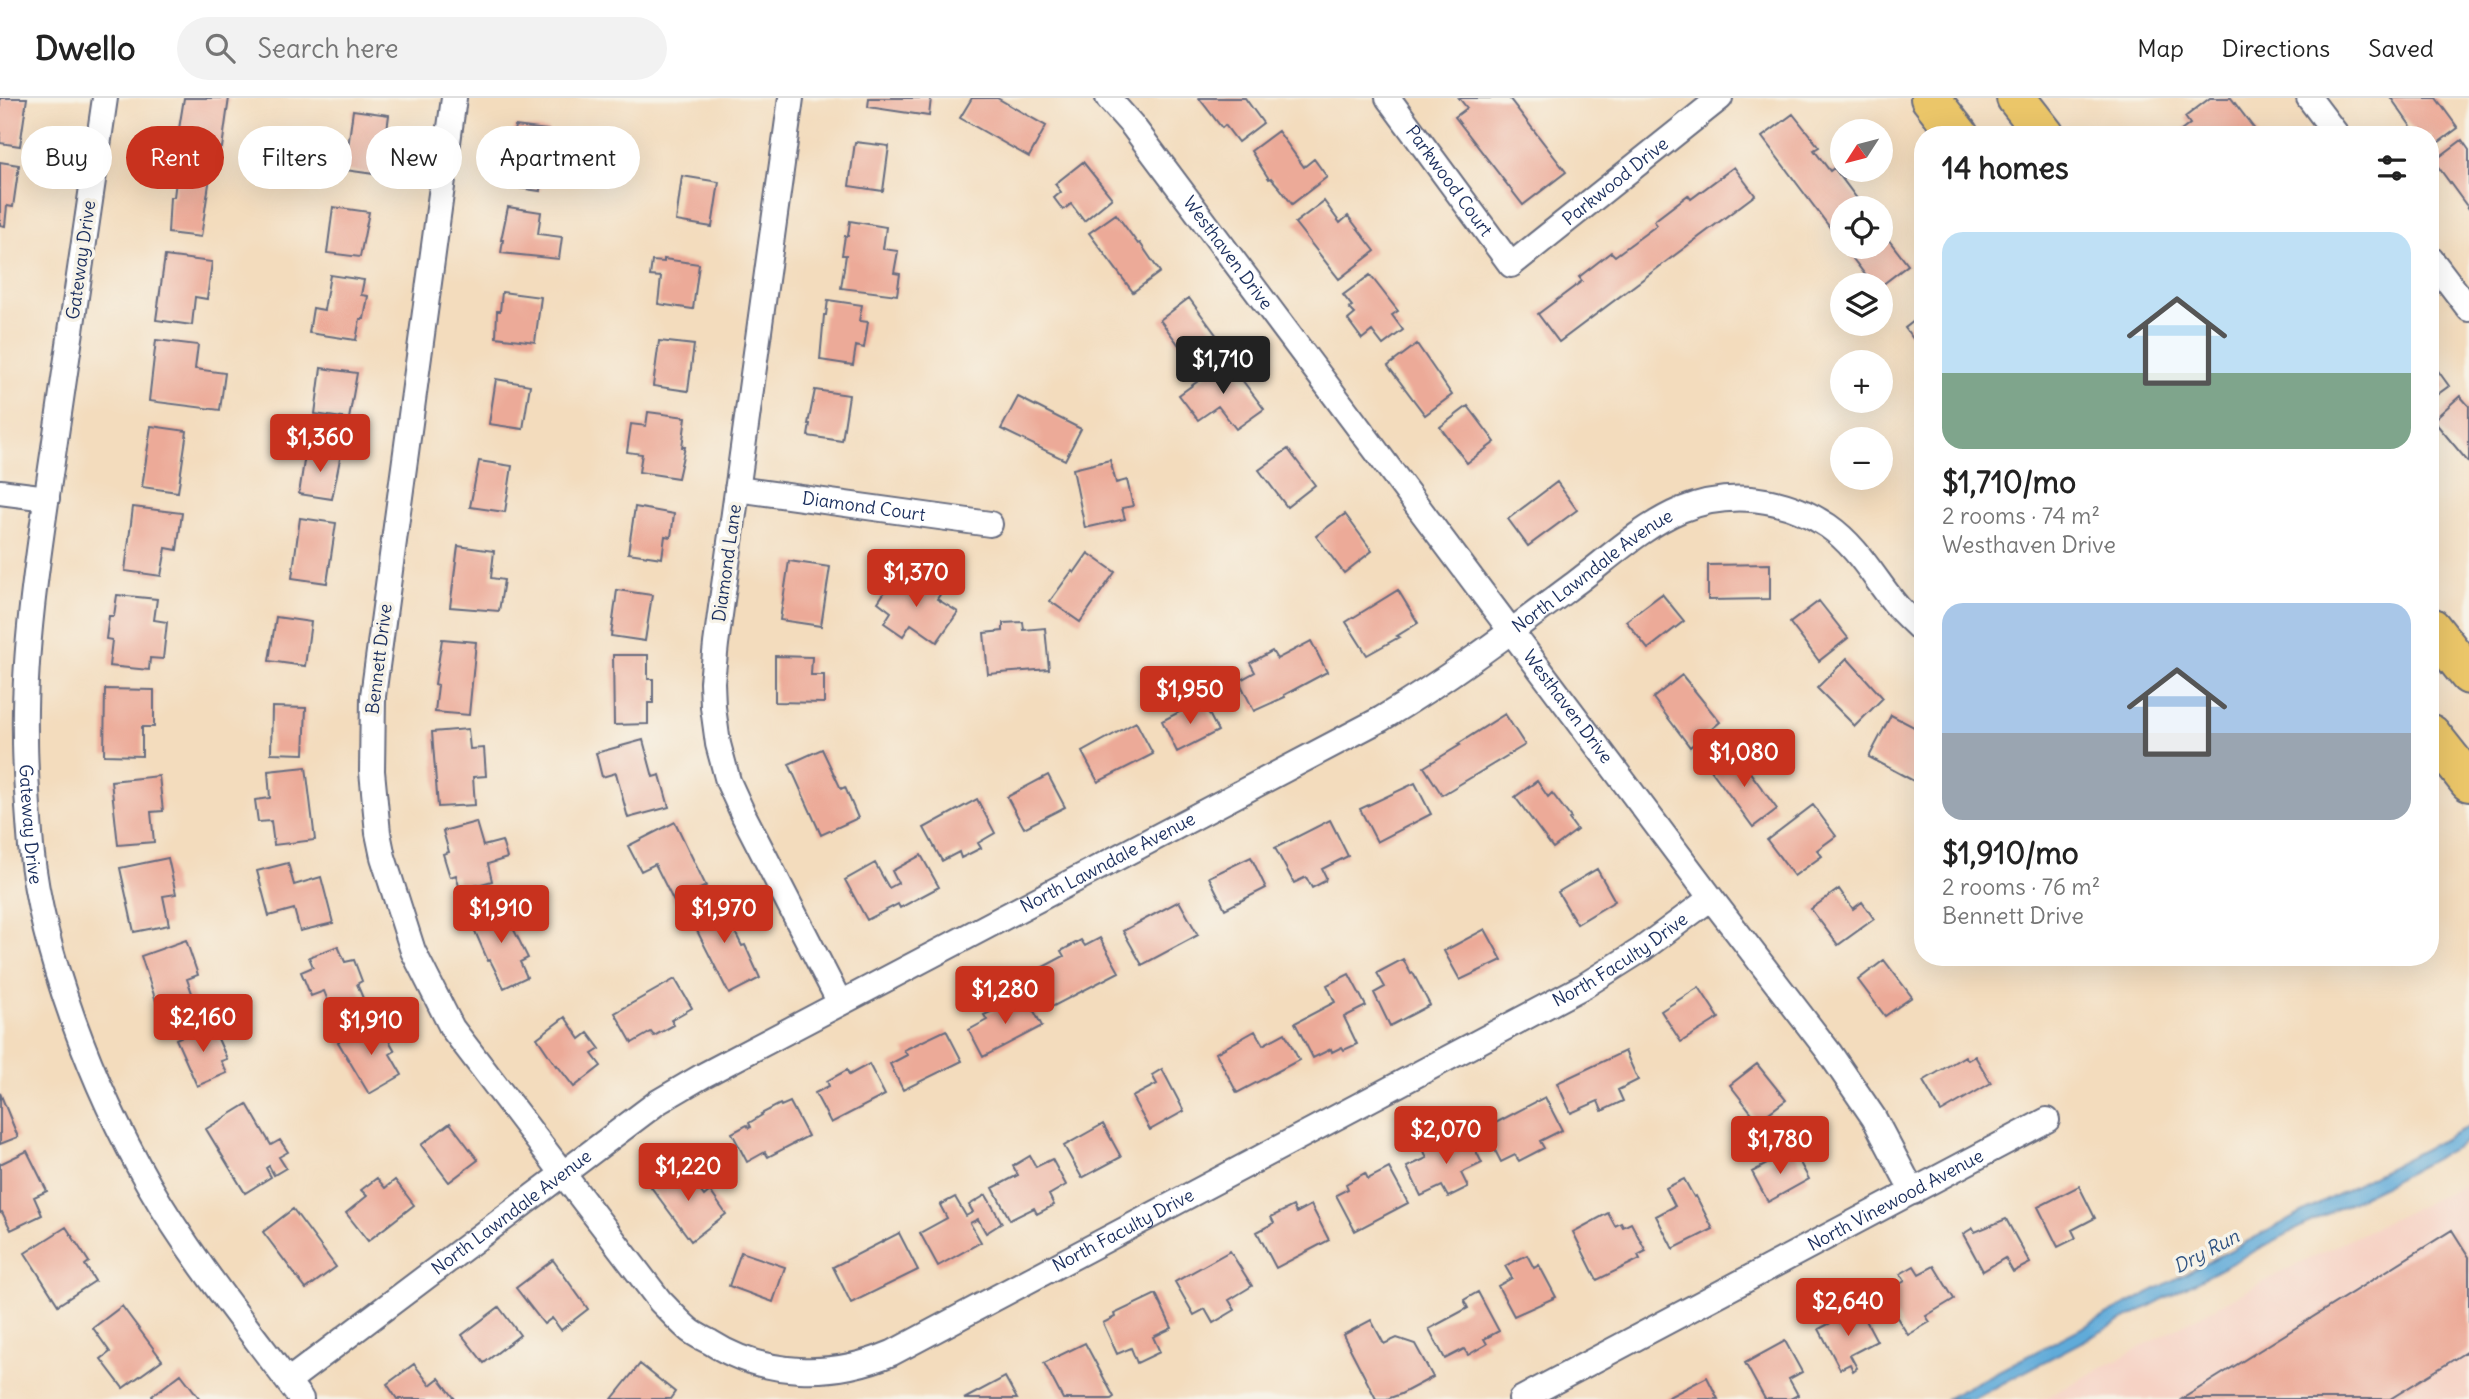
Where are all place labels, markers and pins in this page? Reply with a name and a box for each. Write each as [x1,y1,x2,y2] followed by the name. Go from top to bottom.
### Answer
[1166,336,1280,396] pin: $1,710
[263,414,377,474] pin: $1,360
[859,550,973,609] pin: $1,370
[1133,666,1247,726] pin: $1,950
[1687,730,1801,789] pin: $1,080
[444,886,558,945] pin: $1,910
[667,886,781,945] pin: $1,970
[948,967,1062,1026] pin: $1,280
[146,995,260,1054] pin: $2,160
[314,998,428,1057] pin: $1,910
[1389,1107,1503,1166] pin: $2,070
[1723,1116,1837,1176] pin: $1,780
[631,1144,745,1203] pin: $1,220
[1791,1278,1905,1338] pin: $2,640

